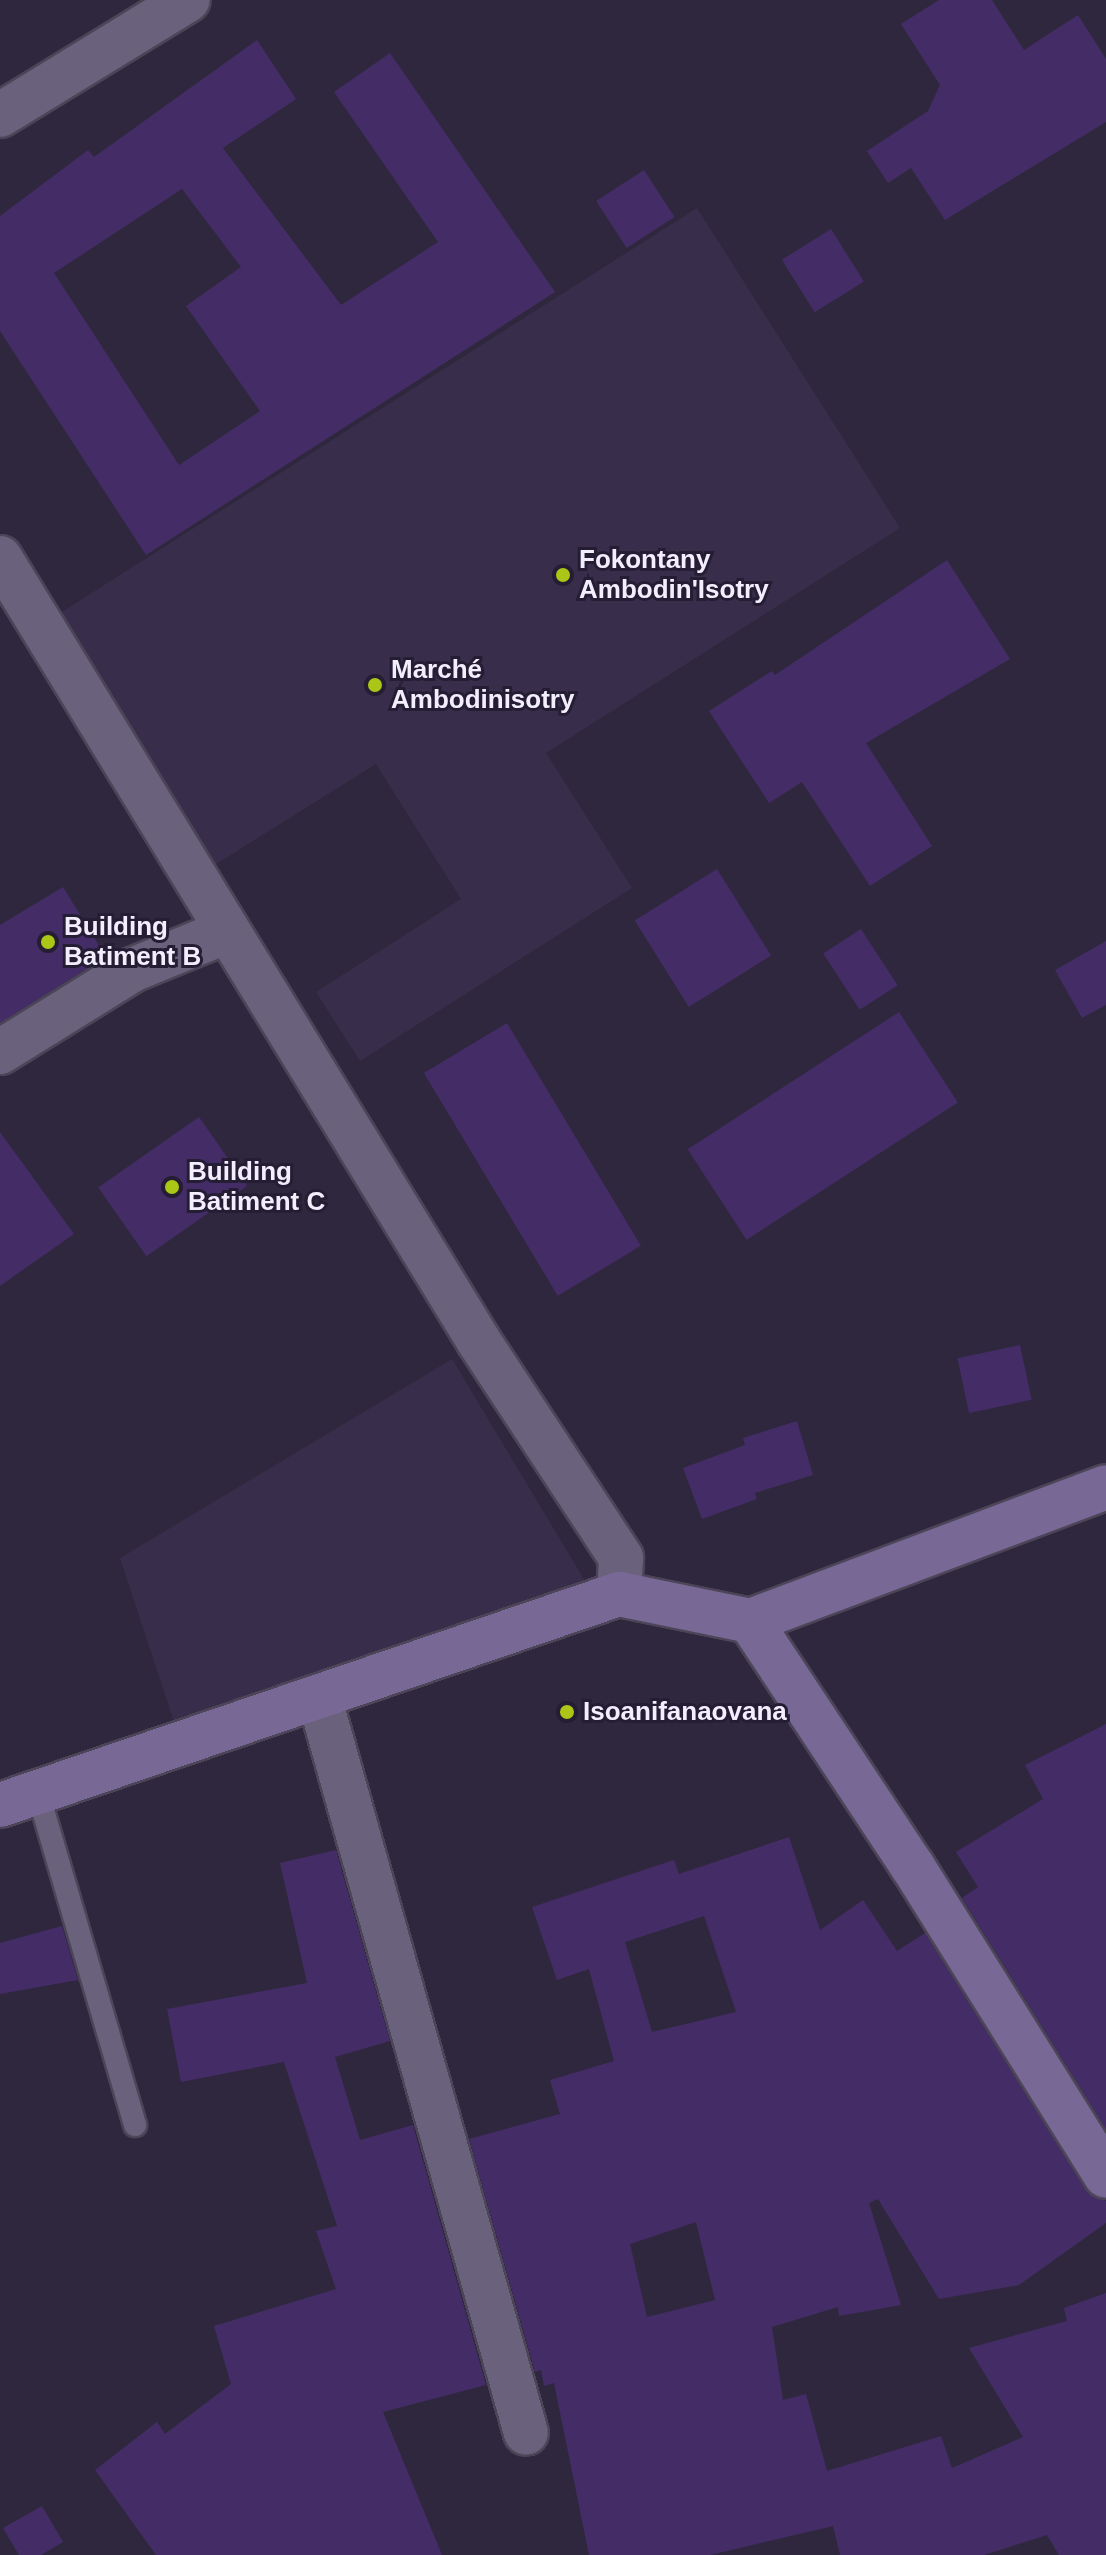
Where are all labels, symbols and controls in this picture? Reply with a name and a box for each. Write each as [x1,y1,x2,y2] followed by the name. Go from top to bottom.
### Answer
[579,544,769,606] place label: Fokontany Ambodin'Isotry
[554,566,572,584] marker: Fokontany Ambodin'Isotry
[391,654,574,716] place label: Marché Ambodinisotry
[366,676,384,694] marker: Marché Ambodinisotry
[64,911,201,972] place label: Building Batiment B
[39,933,57,951] marker: Building Batiment B
[188,1156,325,1218] place label: Building Batiment C
[163,1178,181,1196] marker: Building Batiment C
[583,1696,787,1728] place label: Isoanifanaovana
[558,1703,576,1721] marker: Isoanifanaovana

